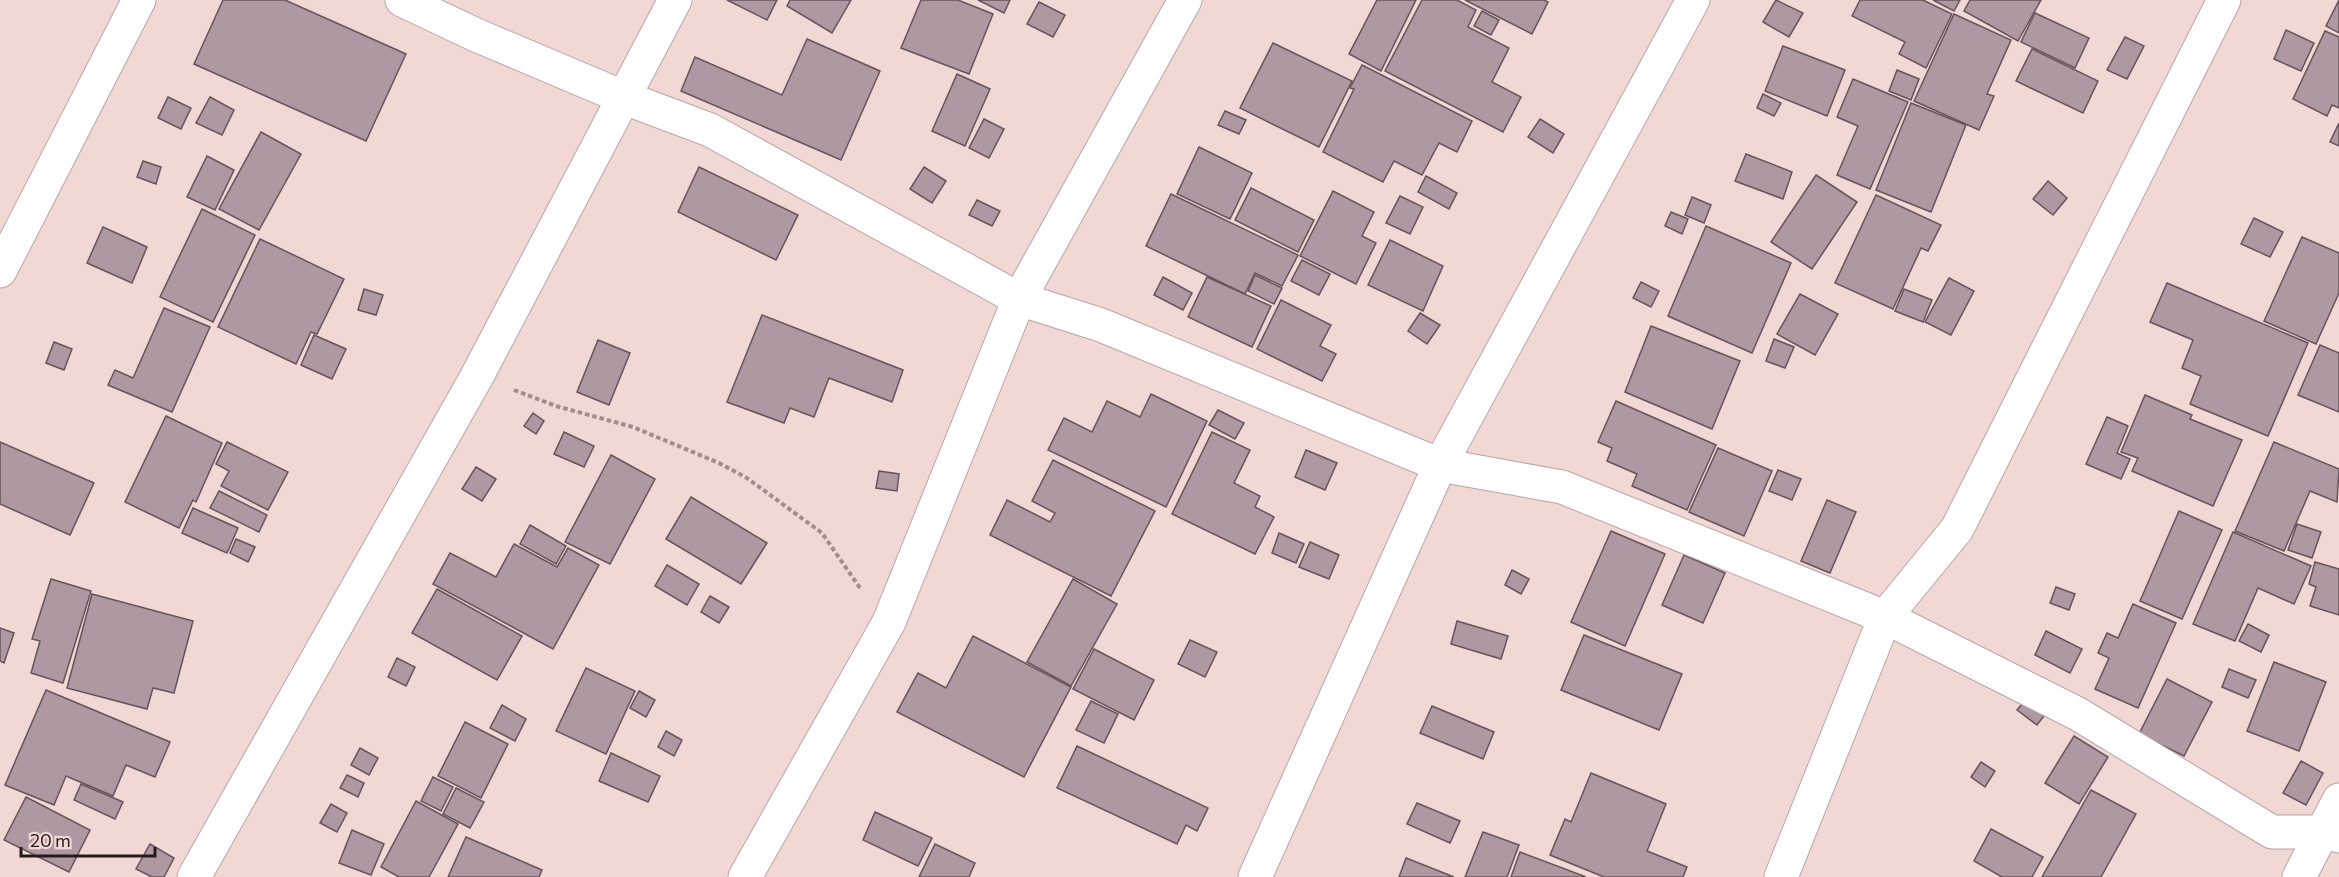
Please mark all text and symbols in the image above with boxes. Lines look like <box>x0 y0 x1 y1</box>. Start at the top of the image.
scale bar <box>21 820 154 858</box>
text: 20 m <box>30 829 71 851</box>

